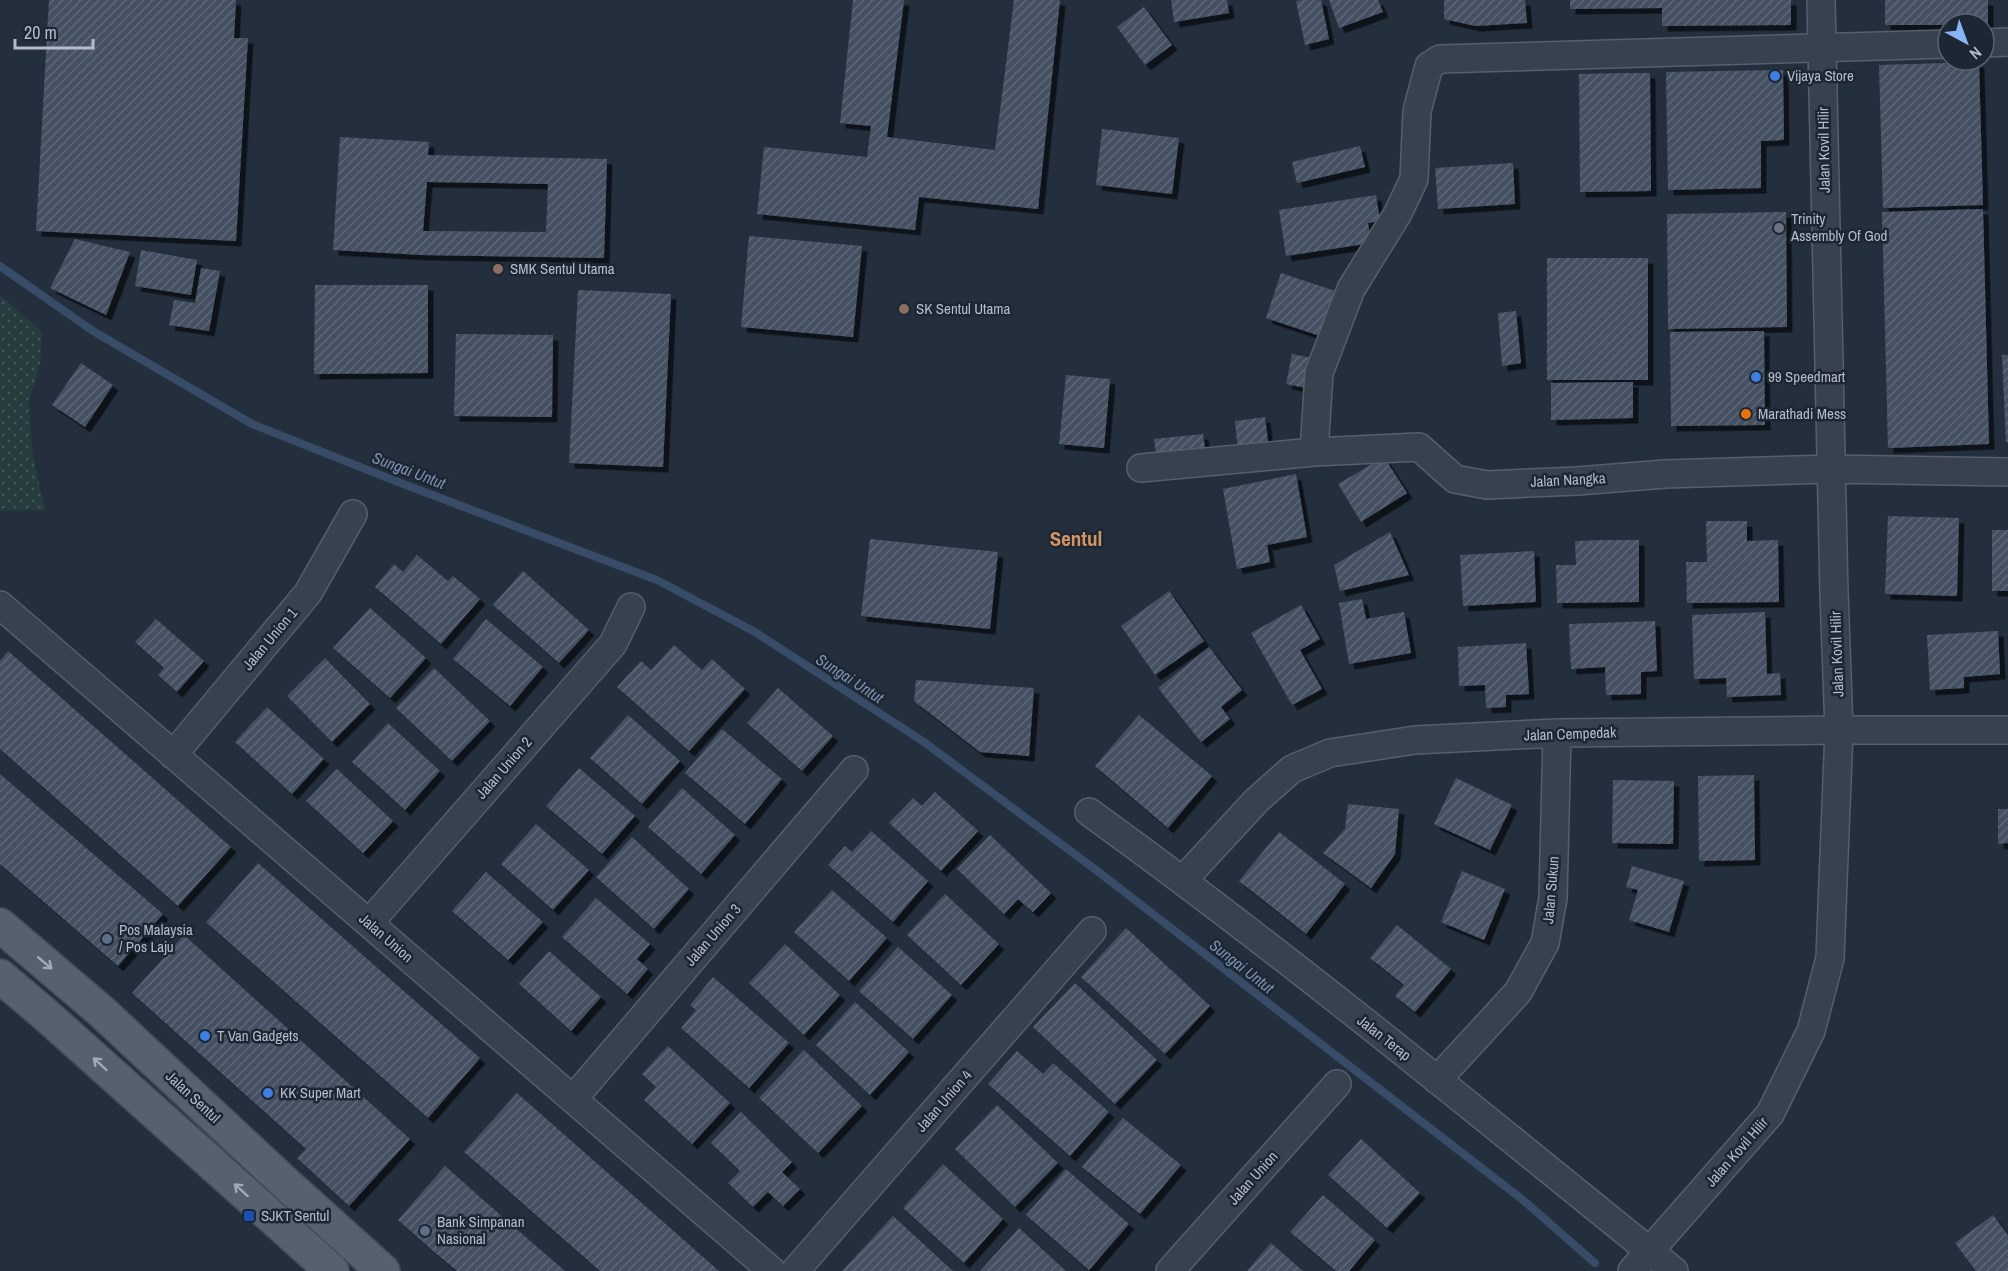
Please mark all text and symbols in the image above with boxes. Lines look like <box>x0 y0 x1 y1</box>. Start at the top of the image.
scale bar <box>15 12 93 50</box>
north arrow <box>1936 12 1996 72</box>
text: 20 m <box>24 20 57 45</box>
text: N <box>1965 42 1987 65</box>
place label: Vijaya Store <box>1787 65 1854 86</box>
marker: Vijaya Store <box>1768 69 1782 83</box>
street label: Jalan Kovil Hilir <box>1812 107 1835 193</box>
place label: Trinity Assembly Of God <box>1790 208 1887 246</box>
marker: Trinity Assembly Of God <box>1772 221 1786 235</box>
place label: SMK Sentul Utama <box>510 258 615 279</box>
marker: SMK Sentul Utama <box>491 262 505 276</box>
place label: SK Sentul Utama <box>916 298 1011 319</box>
marker: SK Sentul Utama <box>897 302 911 316</box>
place label: 99 Speedmart <box>1768 366 1846 387</box>
marker: 99 Speedmart <box>1749 370 1763 384</box>
place label: Marathadi Mess <box>1758 403 1846 424</box>
marker: Marathadi Mess <box>1739 407 1753 421</box>
water label: Sungai Untut <box>369 446 449 494</box>
street label: Jalan Nangka <box>1530 467 1606 492</box>
district label: Sentul <box>1050 524 1102 553</box>
street label: Jalan Union 1 <box>237 603 302 675</box>
street label: Jalan Kovil Hilir <box>1825 611 1848 697</box>
water label: Sungai Untut <box>812 648 888 708</box>
street label: Jalan Cempedak <box>1523 721 1617 746</box>
street label: Jalan Union 2 <box>471 732 537 803</box>
street label: Jalan Sukun <box>1537 855 1564 925</box>
street label: Jalan Union 3 <box>680 899 746 970</box>
street label: Jalan Union <box>355 908 418 967</box>
place label: Pos Malaysia / Pos Laju <box>119 919 193 957</box>
marker: Pos Malaysia / Pos Laju <box>100 932 114 946</box>
water label: Sungai Untut <box>1205 934 1279 998</box>
one-way arrow <box>36 955 52 969</box>
street label: Jalan Terap <box>1353 1010 1416 1065</box>
place label: T Van Gadgets <box>217 1025 299 1046</box>
marker: T Van Gadgets <box>198 1029 212 1043</box>
one-way arrow <box>93 1057 108 1071</box>
street label: Jalan Union 4 <box>911 1065 977 1136</box>
street label: Jalan Sentul <box>161 1066 225 1127</box>
place label: KK Super Mart <box>280 1082 361 1103</box>
marker: KK Super Mart <box>261 1086 275 1100</box>
street label: Jalan Kovil Hilir <box>1700 1112 1773 1191</box>
street label: Jalan Union <box>1223 1146 1282 1209</box>
one-way arrow <box>234 1183 249 1197</box>
place label: SJKT Sentul <box>261 1205 329 1226</box>
marker: SJKT Sentul <box>242 1209 256 1223</box>
place label: Bank Simpanan Nasional <box>437 1211 525 1249</box>
marker: Bank Simpanan Nasional <box>418 1224 432 1238</box>

